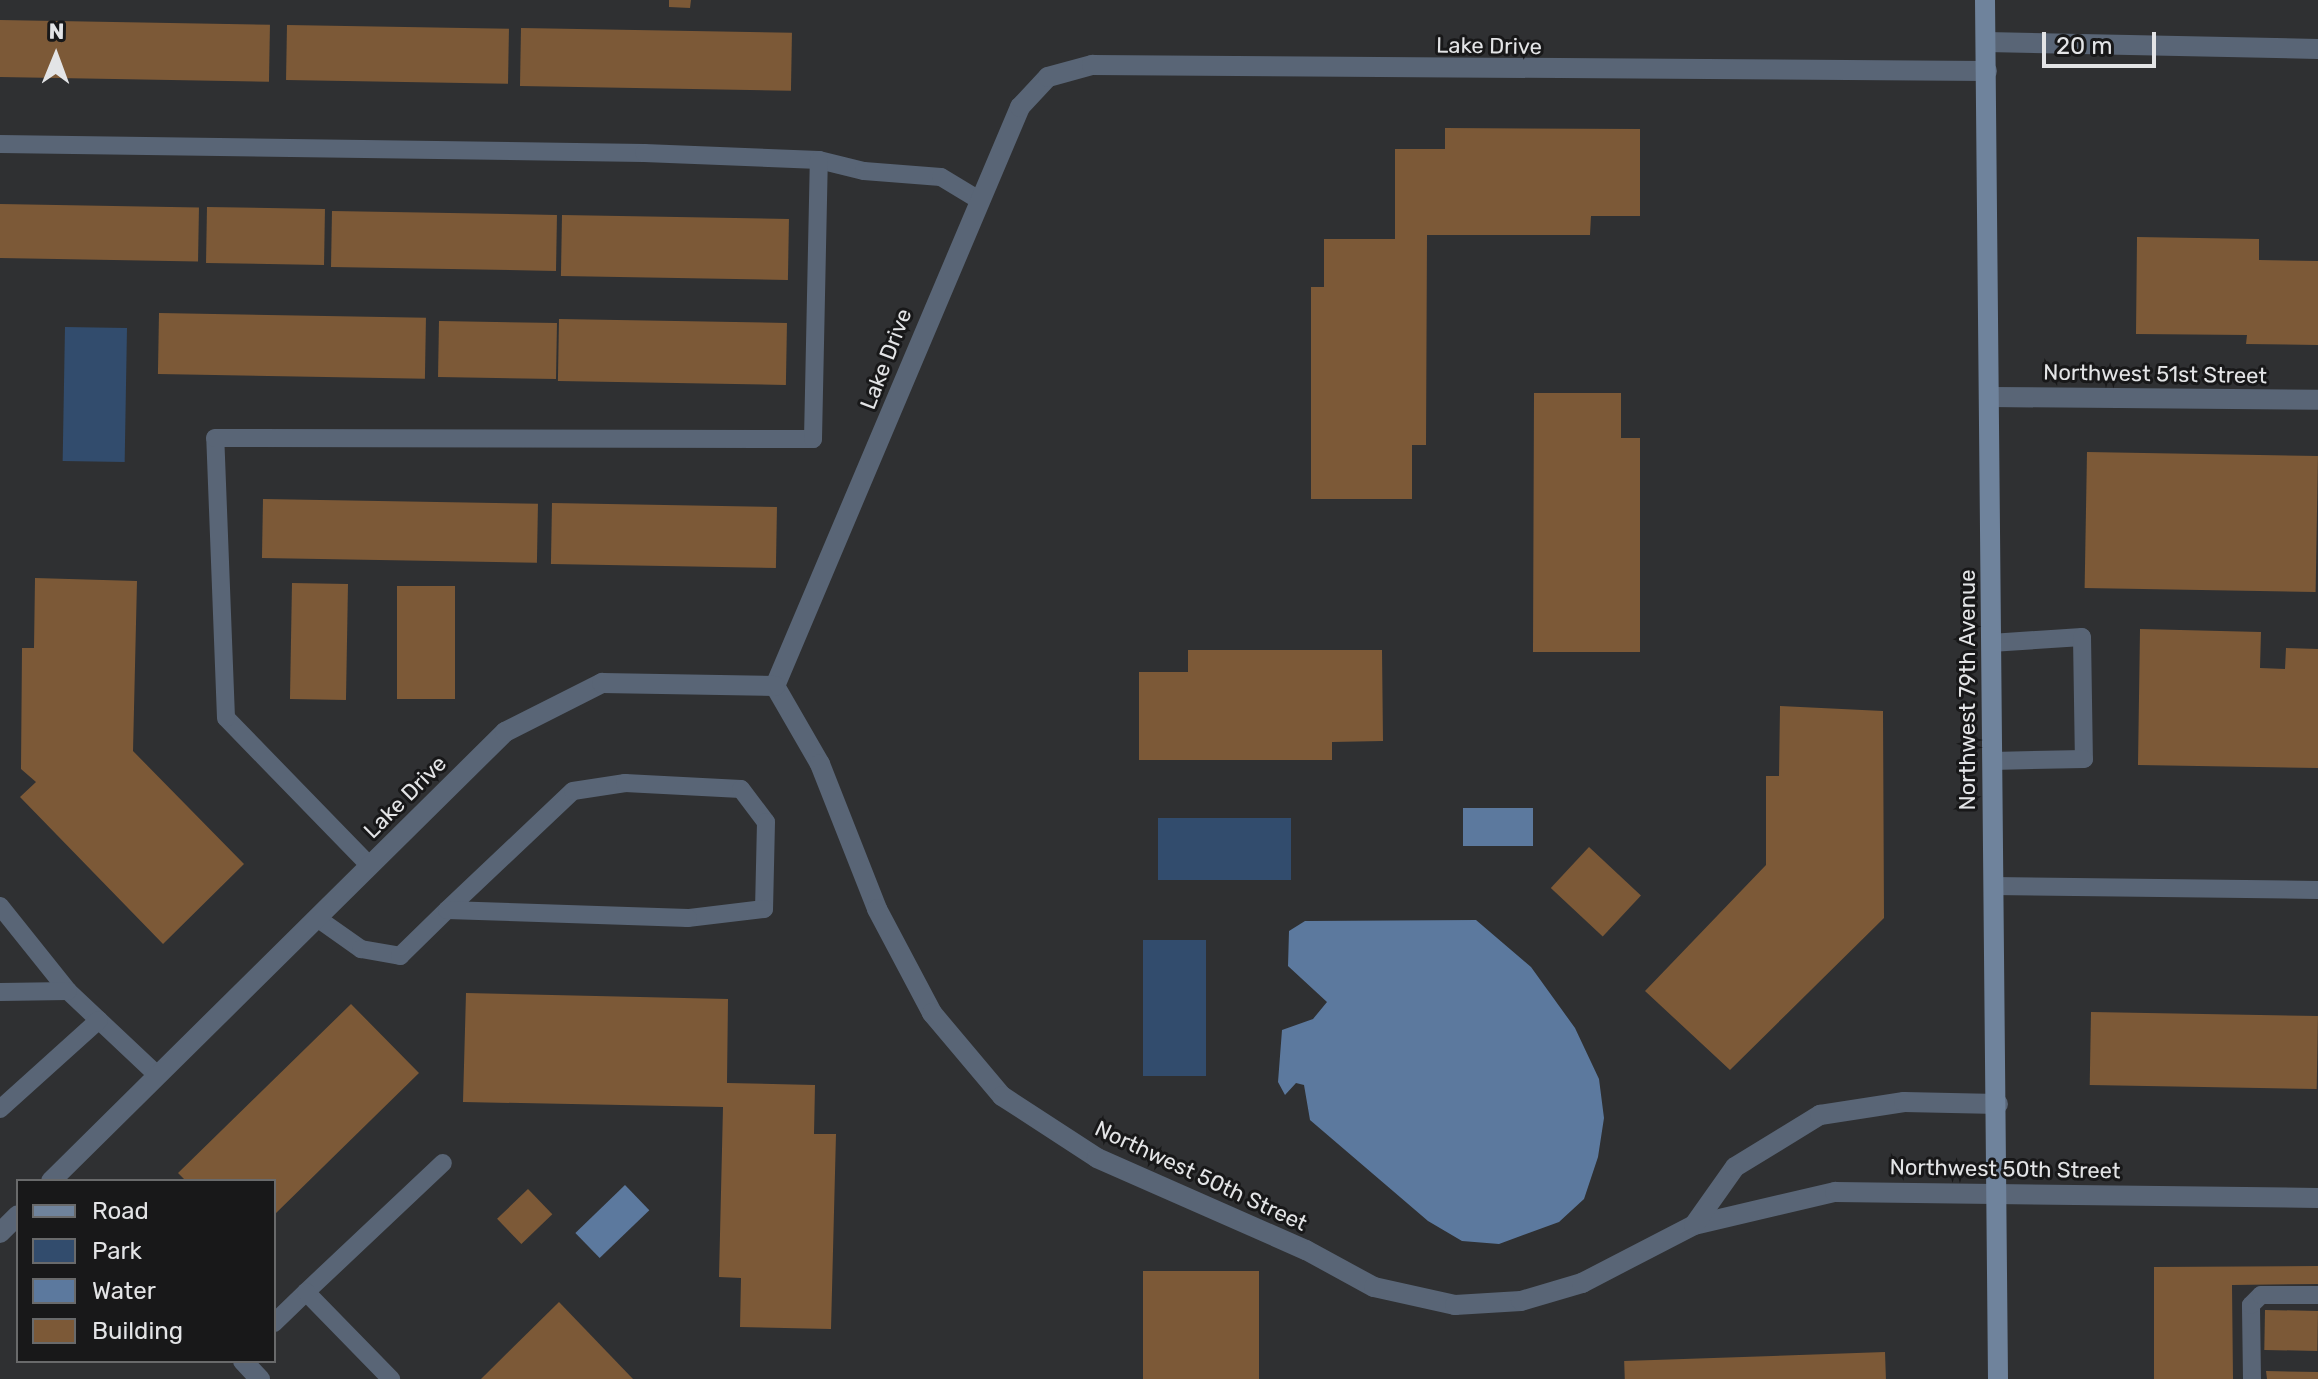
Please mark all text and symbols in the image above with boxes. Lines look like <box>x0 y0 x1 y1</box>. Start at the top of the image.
north arrow <box>16 16 96 96</box>
scale bar <box>2046 16 2160 66</box>
text: N <box>48 18 65 45</box>
street label: Lake Drive <box>1436 32 1542 60</box>
text: 20 m <box>2056 32 2113 60</box>
street label: Lake Drive <box>855 305 917 413</box>
street label: Northwest 51st Street <box>2043 359 2267 389</box>
street label: Northwest 79th Avenue <box>1955 569 1981 811</box>
street label: Lake Drive <box>358 750 452 844</box>
street label: Northwest 50th Street <box>1091 1115 1311 1237</box>
street label: Northwest 50th Street <box>1889 1154 2121 1184</box>
legend <box>16 1179 276 1363</box>
text: Road <box>92 1197 149 1225</box>
text: Park <box>92 1237 142 1265</box>
text: Water <box>92 1277 156 1305</box>
text: Building <box>92 1317 183 1345</box>

